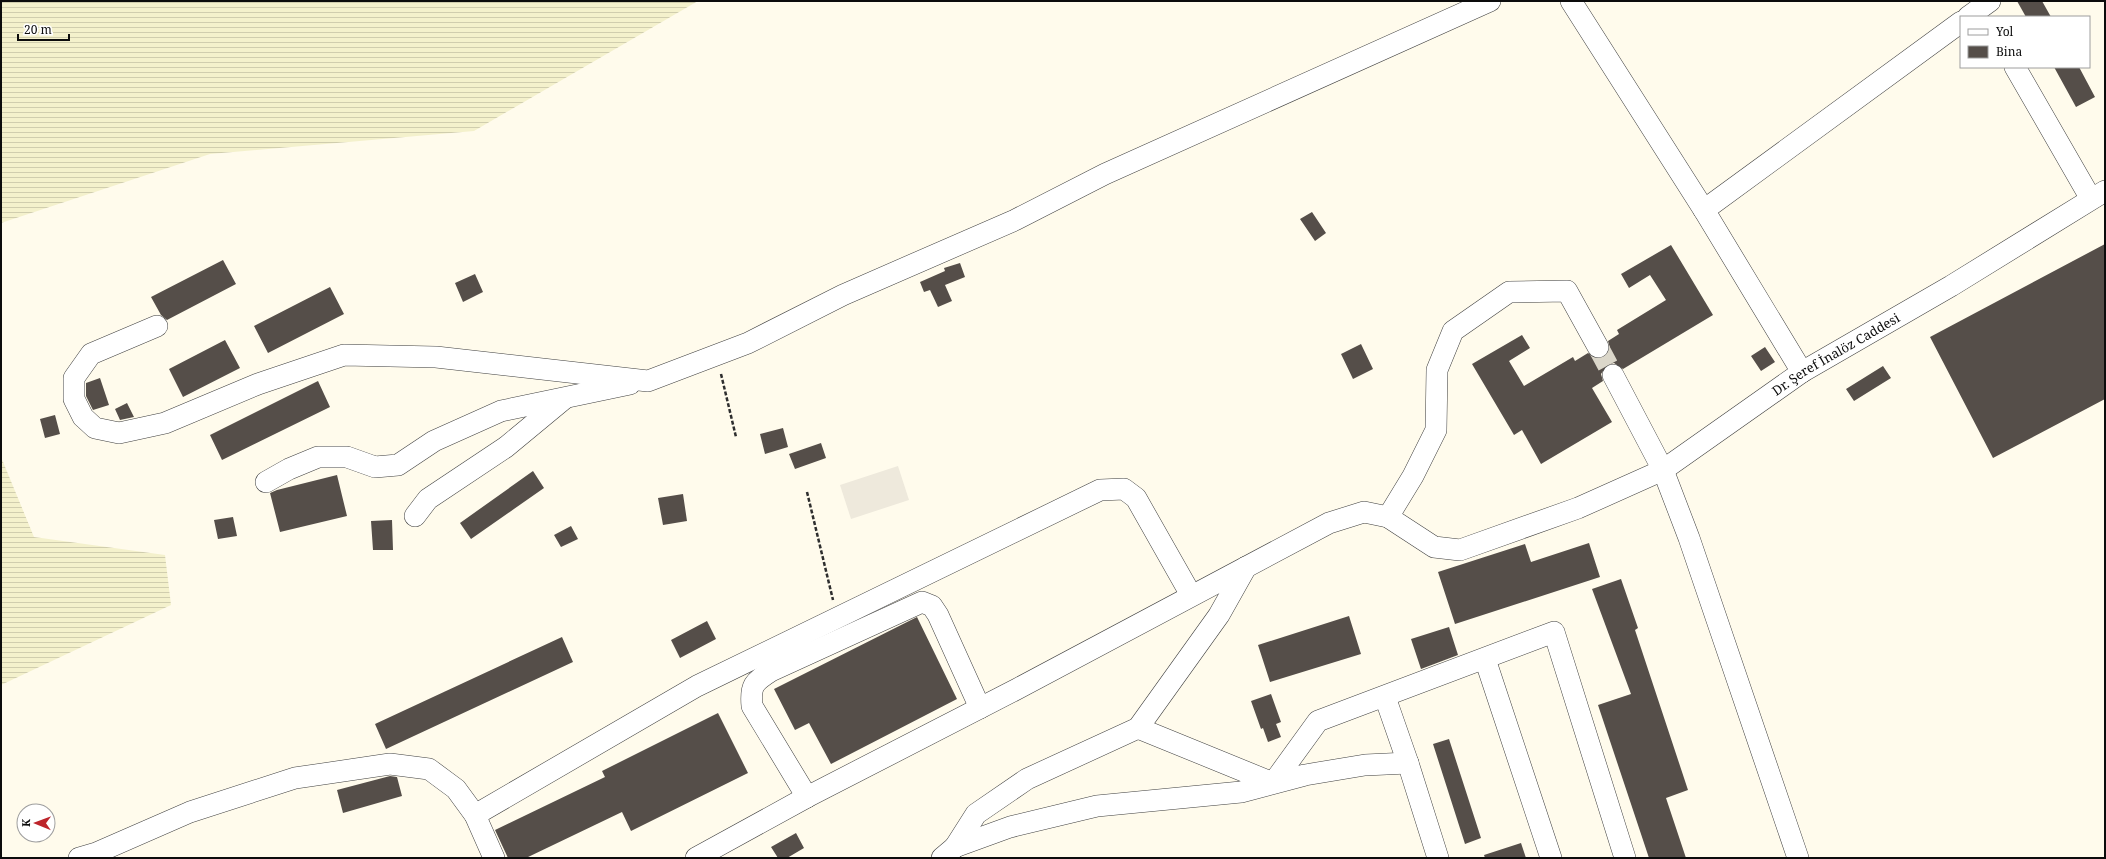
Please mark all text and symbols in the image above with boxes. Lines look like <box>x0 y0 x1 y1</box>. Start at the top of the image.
scale bar <box>18 16 69 42</box>
legend <box>1960 16 2090 68</box>
text: 20 m <box>24 21 52 38</box>
text: Yol <box>1995 23 2014 40</box>
text: Bina <box>1996 43 2022 60</box>
street label: Dr. Şeref İnalöz Caddesi <box>1768 309 1903 400</box>
north arrow <box>16 803 56 843</box>
text: K <box>18 818 33 827</box>

